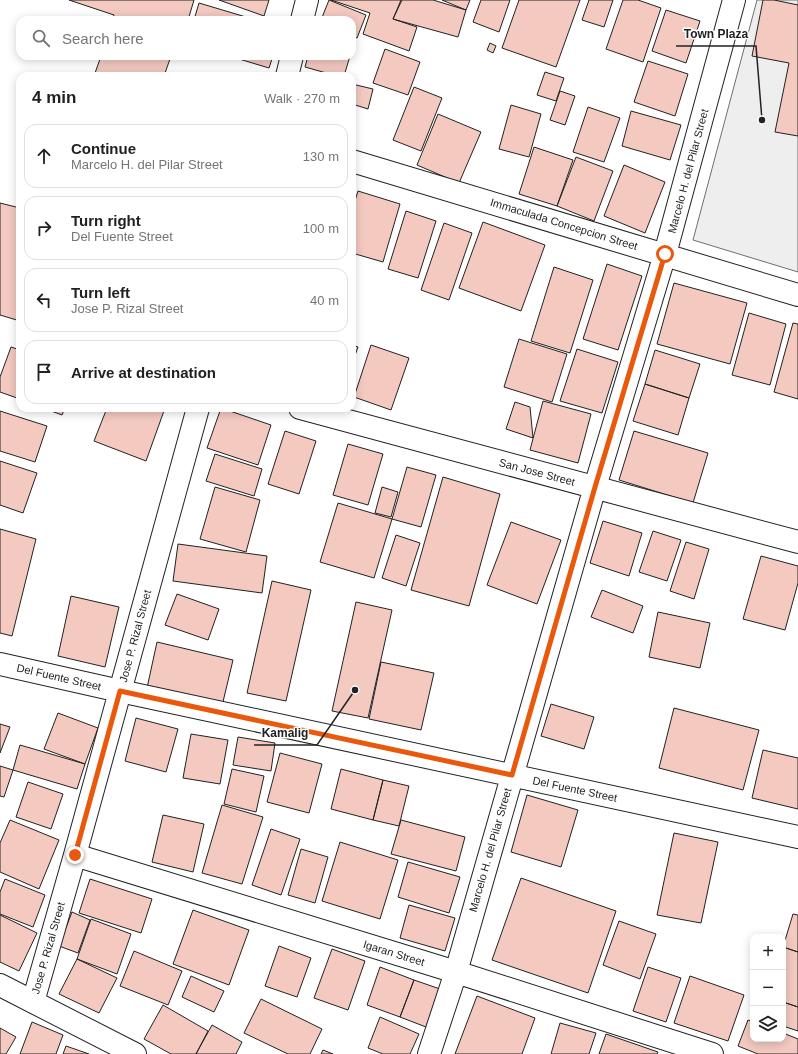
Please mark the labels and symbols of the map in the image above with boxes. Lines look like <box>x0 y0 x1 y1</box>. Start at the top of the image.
callout: Town Plaza <box>676 22 756 46</box>
text: Town Plaza <box>684 27 749 41</box>
street label: Marcelo H. del Pilar Street <box>666 107 710 235</box>
street label: Immaculada Concepcion Street <box>489 196 639 252</box>
route start <box>656 245 674 263</box>
street label: San Jose Street <box>498 456 576 488</box>
street label: Jose P. Rizal Street <box>117 588 153 684</box>
street label: Del Fuente Street <box>16 661 102 693</box>
callout: Kamalig <box>254 721 317 745</box>
text: Kamalig <box>262 726 308 740</box>
street label: Del Fuente Street <box>532 774 618 804</box>
street label: Marcelo H. del Pilar Street <box>467 787 513 913</box>
route end <box>66 846 84 864</box>
street label: Jose P. Rizal Street <box>29 901 67 995</box>
street label: Igaran Street <box>362 938 426 968</box>

